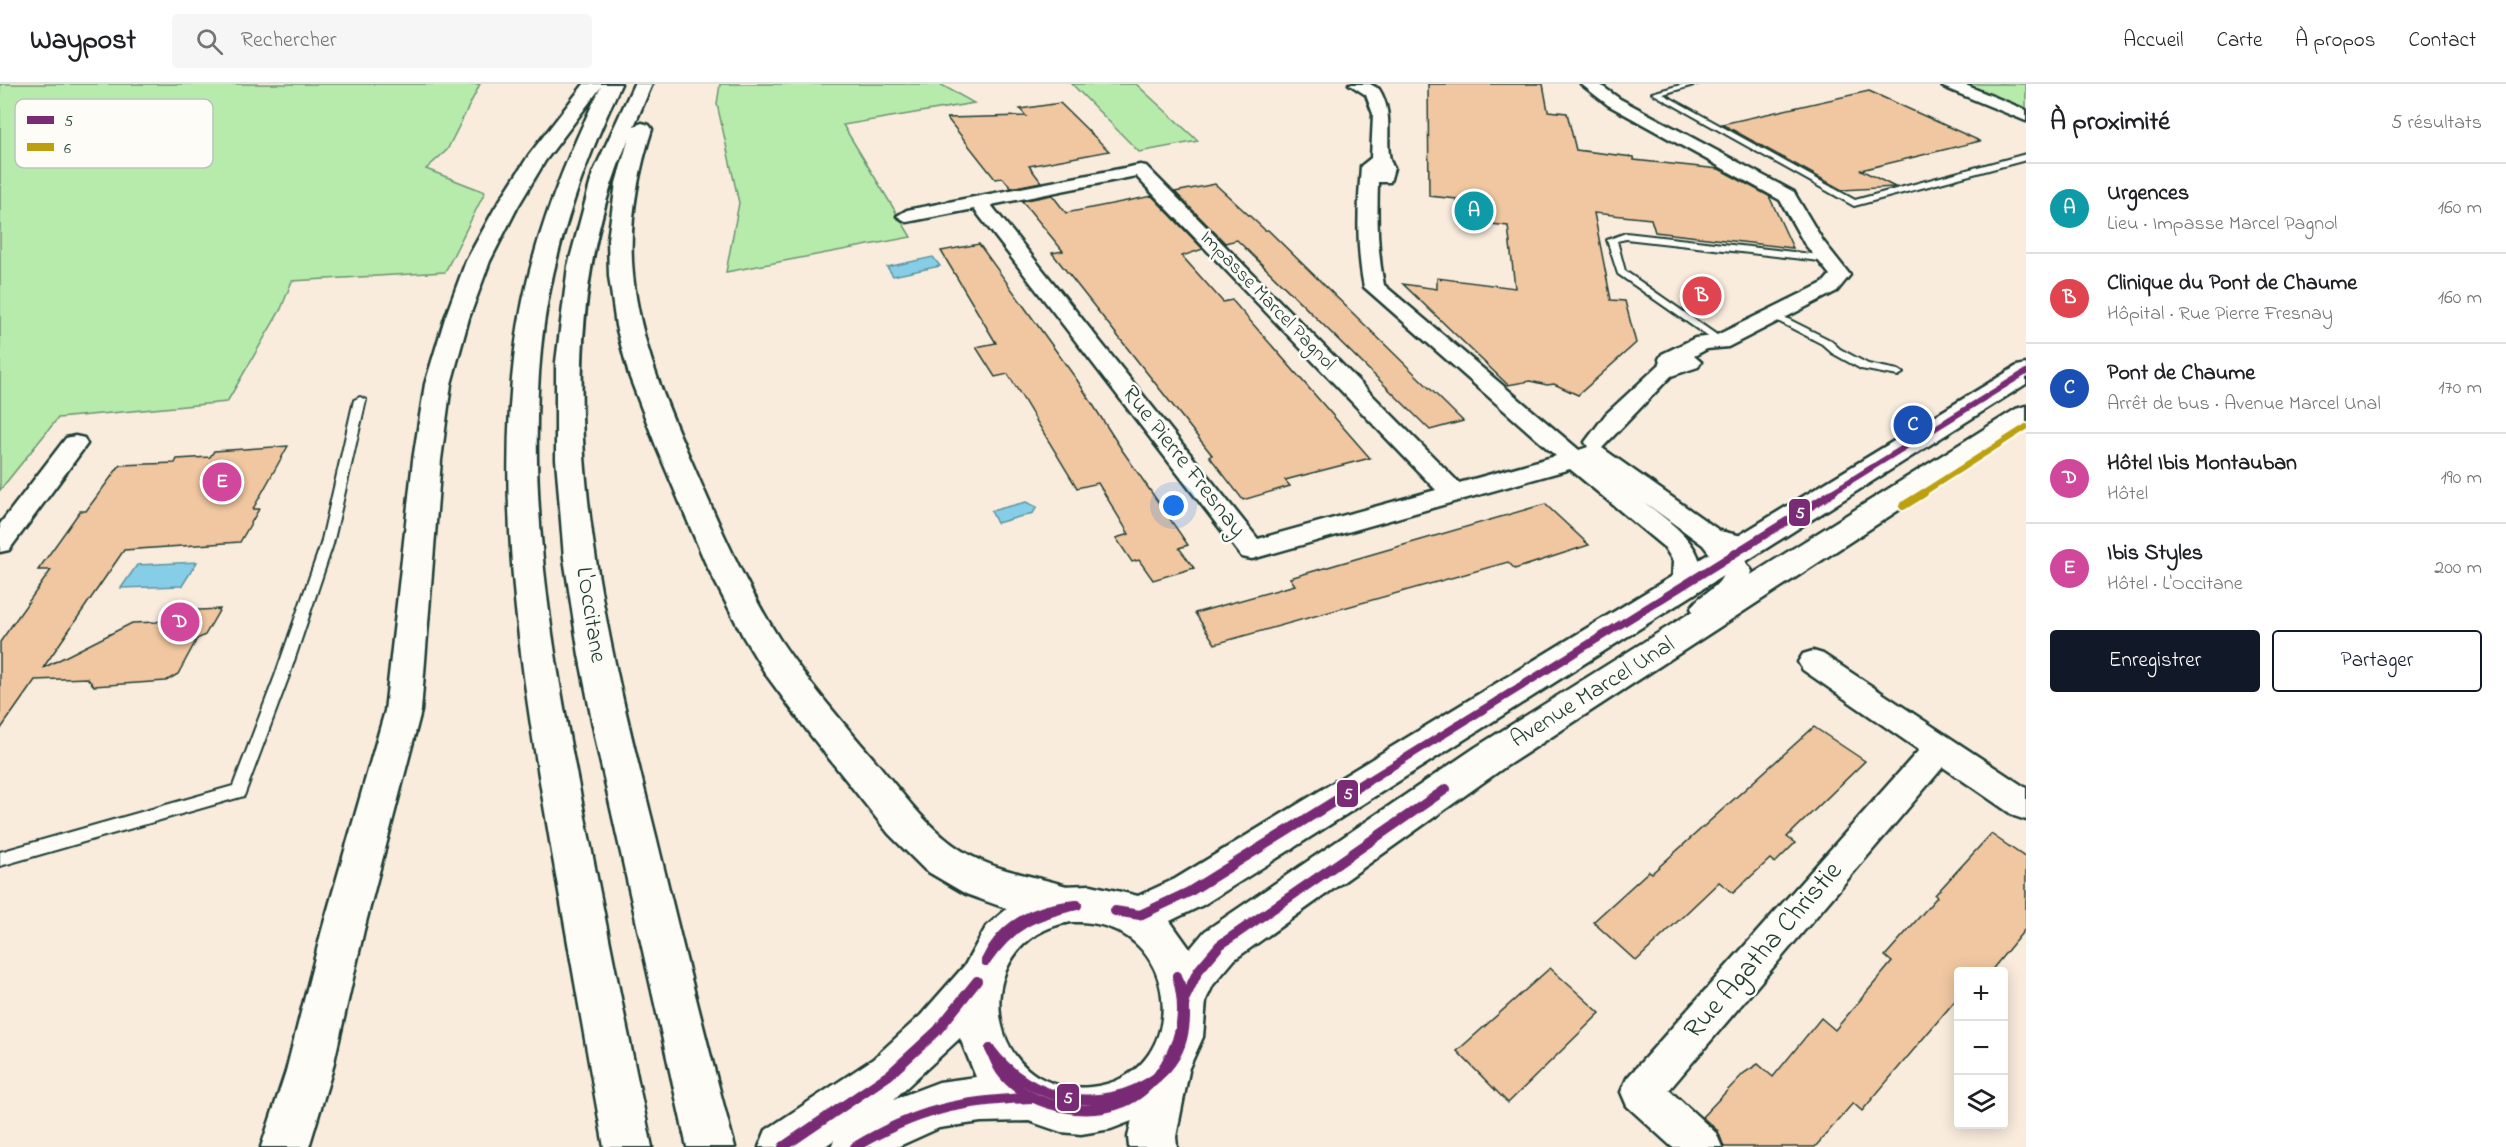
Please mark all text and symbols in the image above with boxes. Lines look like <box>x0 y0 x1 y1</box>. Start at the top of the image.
search box <box>172 14 592 68</box>
text: Waypost <box>30 21 136 62</box>
icon: search <box>193 25 226 58</box>
text: Rechercher <box>241 25 337 57</box>
text: Accueil <box>2123 26 2184 56</box>
text: Carte <box>2217 26 2262 56</box>
text: À propos <box>2295 26 2375 56</box>
text: Contact <box>2408 26 2476 56</box>
legend <box>15 99 213 168</box>
text: À proximité <box>2050 104 2170 142</box>
text: 5 résultats <box>2391 109 2482 138</box>
text: 5 <box>64 110 73 134</box>
text: 6 <box>64 137 71 161</box>
text: Urgences <box>2107 178 2189 210</box>
pin: A <box>1454 188 1494 234</box>
text: A <box>2063 194 2076 223</box>
text: 160 m <box>2438 194 2482 223</box>
text: Lieu · Impasse Marcel Pagnol <box>2107 210 2337 239</box>
street label: Impasse Marcel Pagnol <box>1192 224 1342 378</box>
text: Clinique du Pont de Chaume <box>2107 268 2357 300</box>
pin: B <box>1682 274 1722 318</box>
text: B <box>2063 284 2076 313</box>
text: 160 m <box>2438 284 2482 313</box>
text: Hôpital · Rue Pierre Fresnay <box>2107 300 2333 329</box>
text: Pont de Chaume <box>2107 358 2255 390</box>
text: C <box>2064 374 2075 403</box>
text: 170 m <box>2438 374 2482 403</box>
street label: Rue Pierre Fresnay <box>1111 378 1254 546</box>
text: Arrêt de bus · Avenue Marcel Unal <box>2107 390 2381 419</box>
pin: C <box>1894 402 1932 448</box>
text: Hôtel Ibis Montauban <box>2107 448 2297 480</box>
pin: E <box>202 460 242 504</box>
text: D <box>2062 464 2077 493</box>
text: 190 m <box>2440 464 2482 493</box>
text: Hôtel <box>2107 480 2148 509</box>
your location <box>1159 491 1188 520</box>
line badge: 5 <box>1788 498 1811 527</box>
text: 5 <box>1795 502 1805 526</box>
text: Ibis Styles <box>2107 538 2203 570</box>
text: E <box>2063 554 2076 583</box>
text: 200 m <box>2434 554 2482 583</box>
street label: L'Occitane <box>565 565 615 666</box>
text: Hôtel · L'Occitane <box>2107 570 2243 599</box>
pin: D <box>160 600 200 644</box>
street label: Avenue Marcel Unal <box>1504 628 1682 758</box>
button: Enregistrer <box>2050 630 2260 692</box>
button: Partager <box>2272 630 2482 692</box>
line badge: 5 <box>1336 779 1359 808</box>
text: 5 <box>1343 783 1353 807</box>
street label: Rue Agatha Christie <box>1675 853 1853 1049</box>
map controls <box>1954 967 2008 1129</box>
button: + <box>1954 967 2008 1021</box>
button: − <box>1954 1021 2008 1075</box>
button: layers <box>1954 1075 2008 1129</box>
line badge: 5 <box>1056 1083 1080 1112</box>
text: 5 <box>1063 1087 1073 1111</box>

